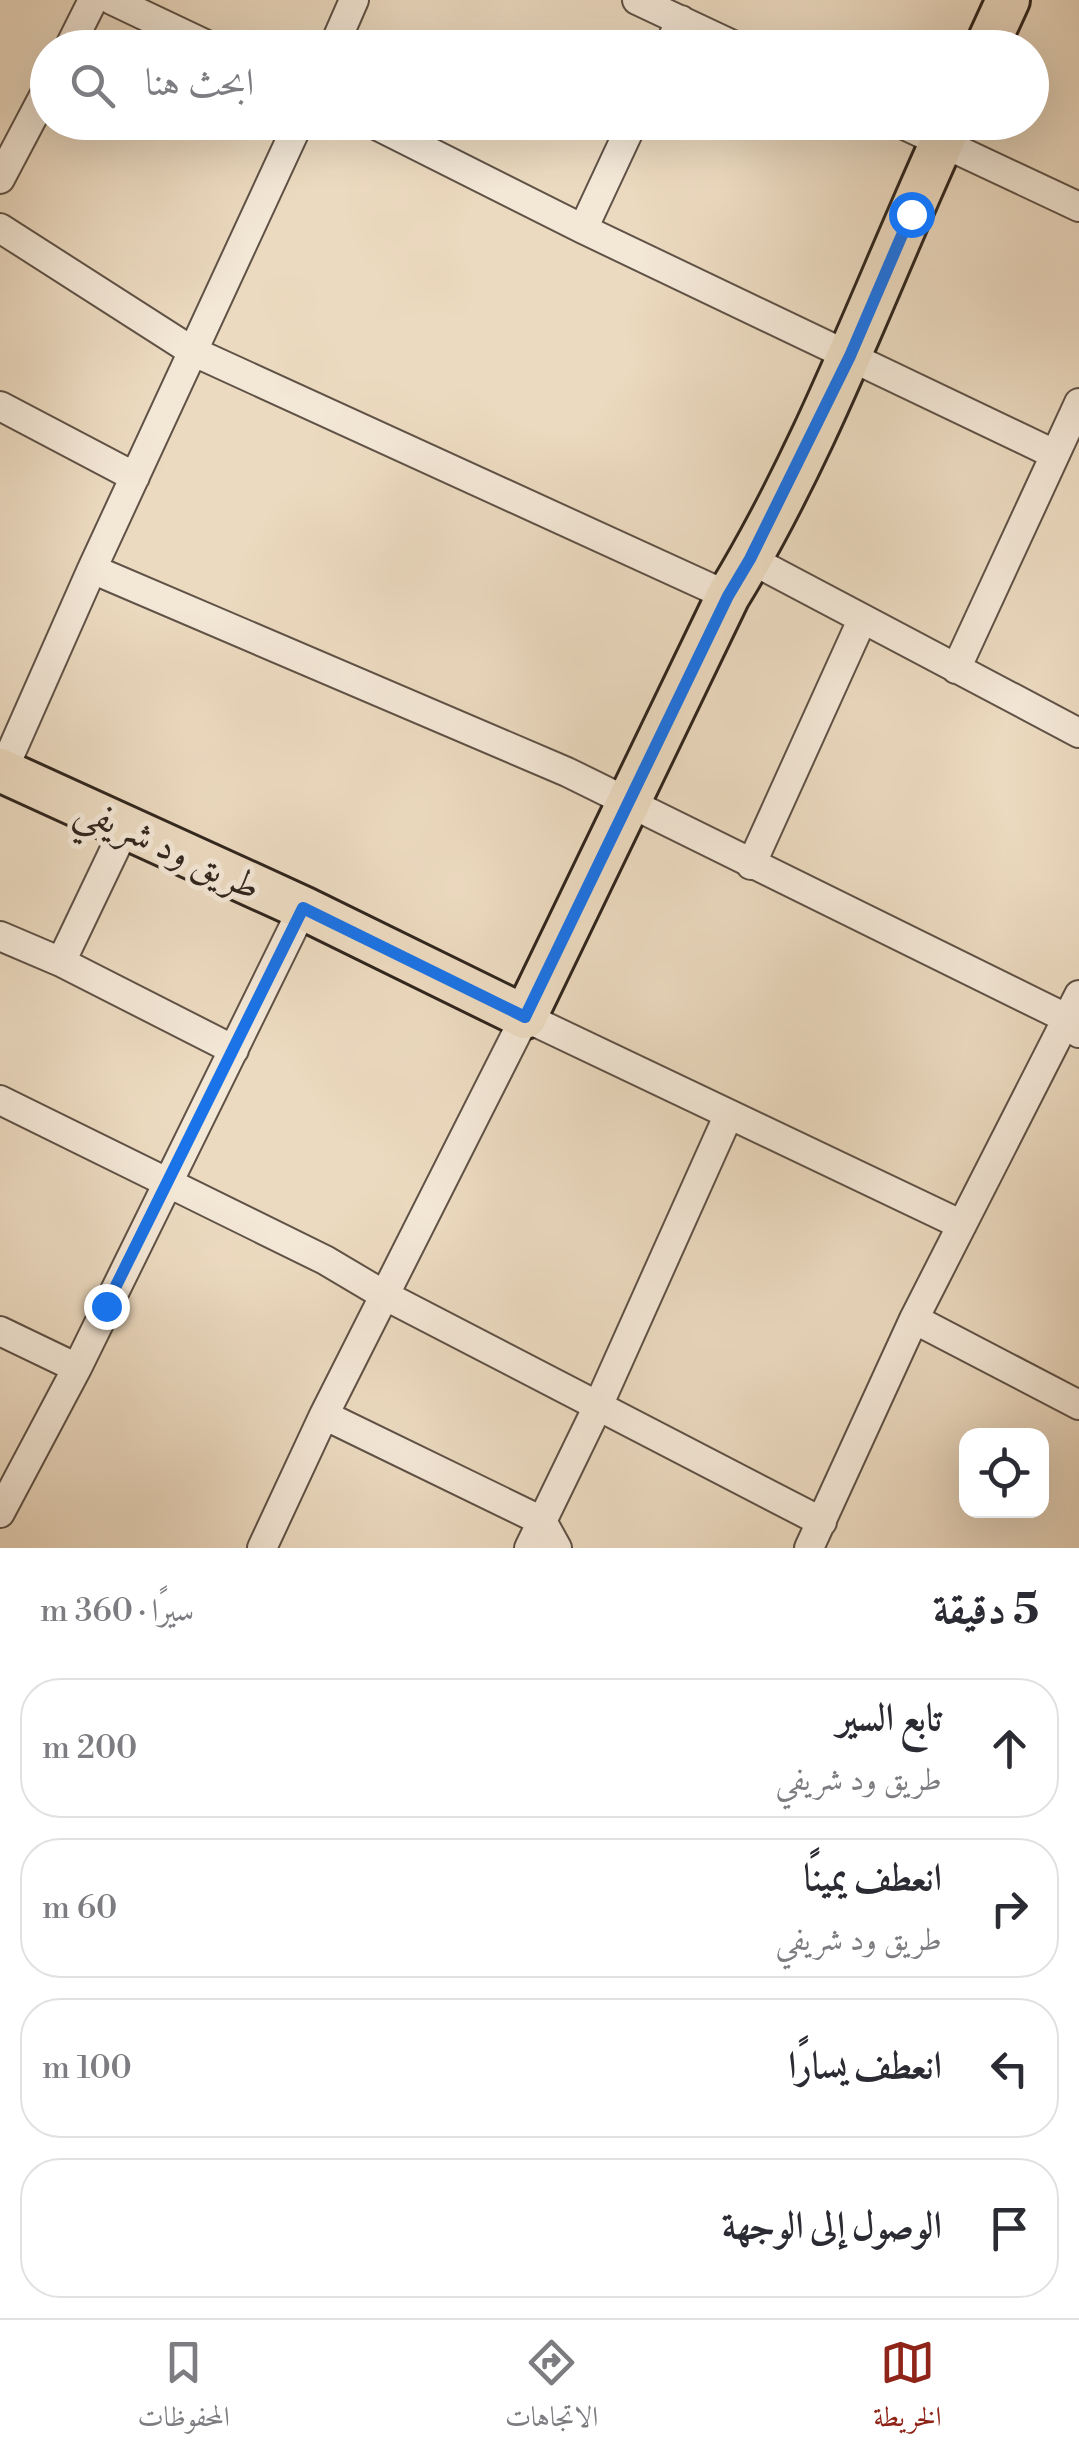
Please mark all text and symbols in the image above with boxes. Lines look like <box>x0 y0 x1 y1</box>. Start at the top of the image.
search box <box>30 30 1049 140</box>
icon: search <box>65 58 120 113</box>
text: ابحث هنا <box>145 60 254 107</box>
route start <box>889 192 935 238</box>
street label: طريق ود شريفي <box>63 785 268 923</box>
route end <box>84 1284 130 1330</box>
map controls <box>959 1428 1049 1518</box>
button: locate <box>959 1428 1049 1518</box>
text: 5 دقيقة <box>933 1584 1039 1637</box>
text: سيرًا · 360 m <box>40 1591 194 1631</box>
text: تابع السير <box>837 1695 942 1742</box>
icon: ahead <box>982 1721 1037 1776</box>
text: 200 m <box>42 1728 137 1768</box>
text: طريق ود شريفي <box>776 1760 942 1800</box>
text: انعطف يمينًا <box>804 1855 942 1902</box>
icon: right <box>982 1881 1037 1936</box>
text: 60 m <box>42 1888 117 1928</box>
text: طريق ود شريفي <box>776 1920 942 1960</box>
icon: left <box>982 2041 1037 2096</box>
text: انعطف يسارًا <box>788 2043 942 2090</box>
text: 100 m <box>42 2048 132 2088</box>
icon: arrive <box>982 2201 1037 2256</box>
text: الوصول إلى الوجهة <box>722 2203 942 2250</box>
tab: المحفوظات <box>138 2335 230 2444</box>
tab: الاتجاهات <box>505 2335 598 2444</box>
tab: الخريطة <box>873 2335 941 2444</box>

